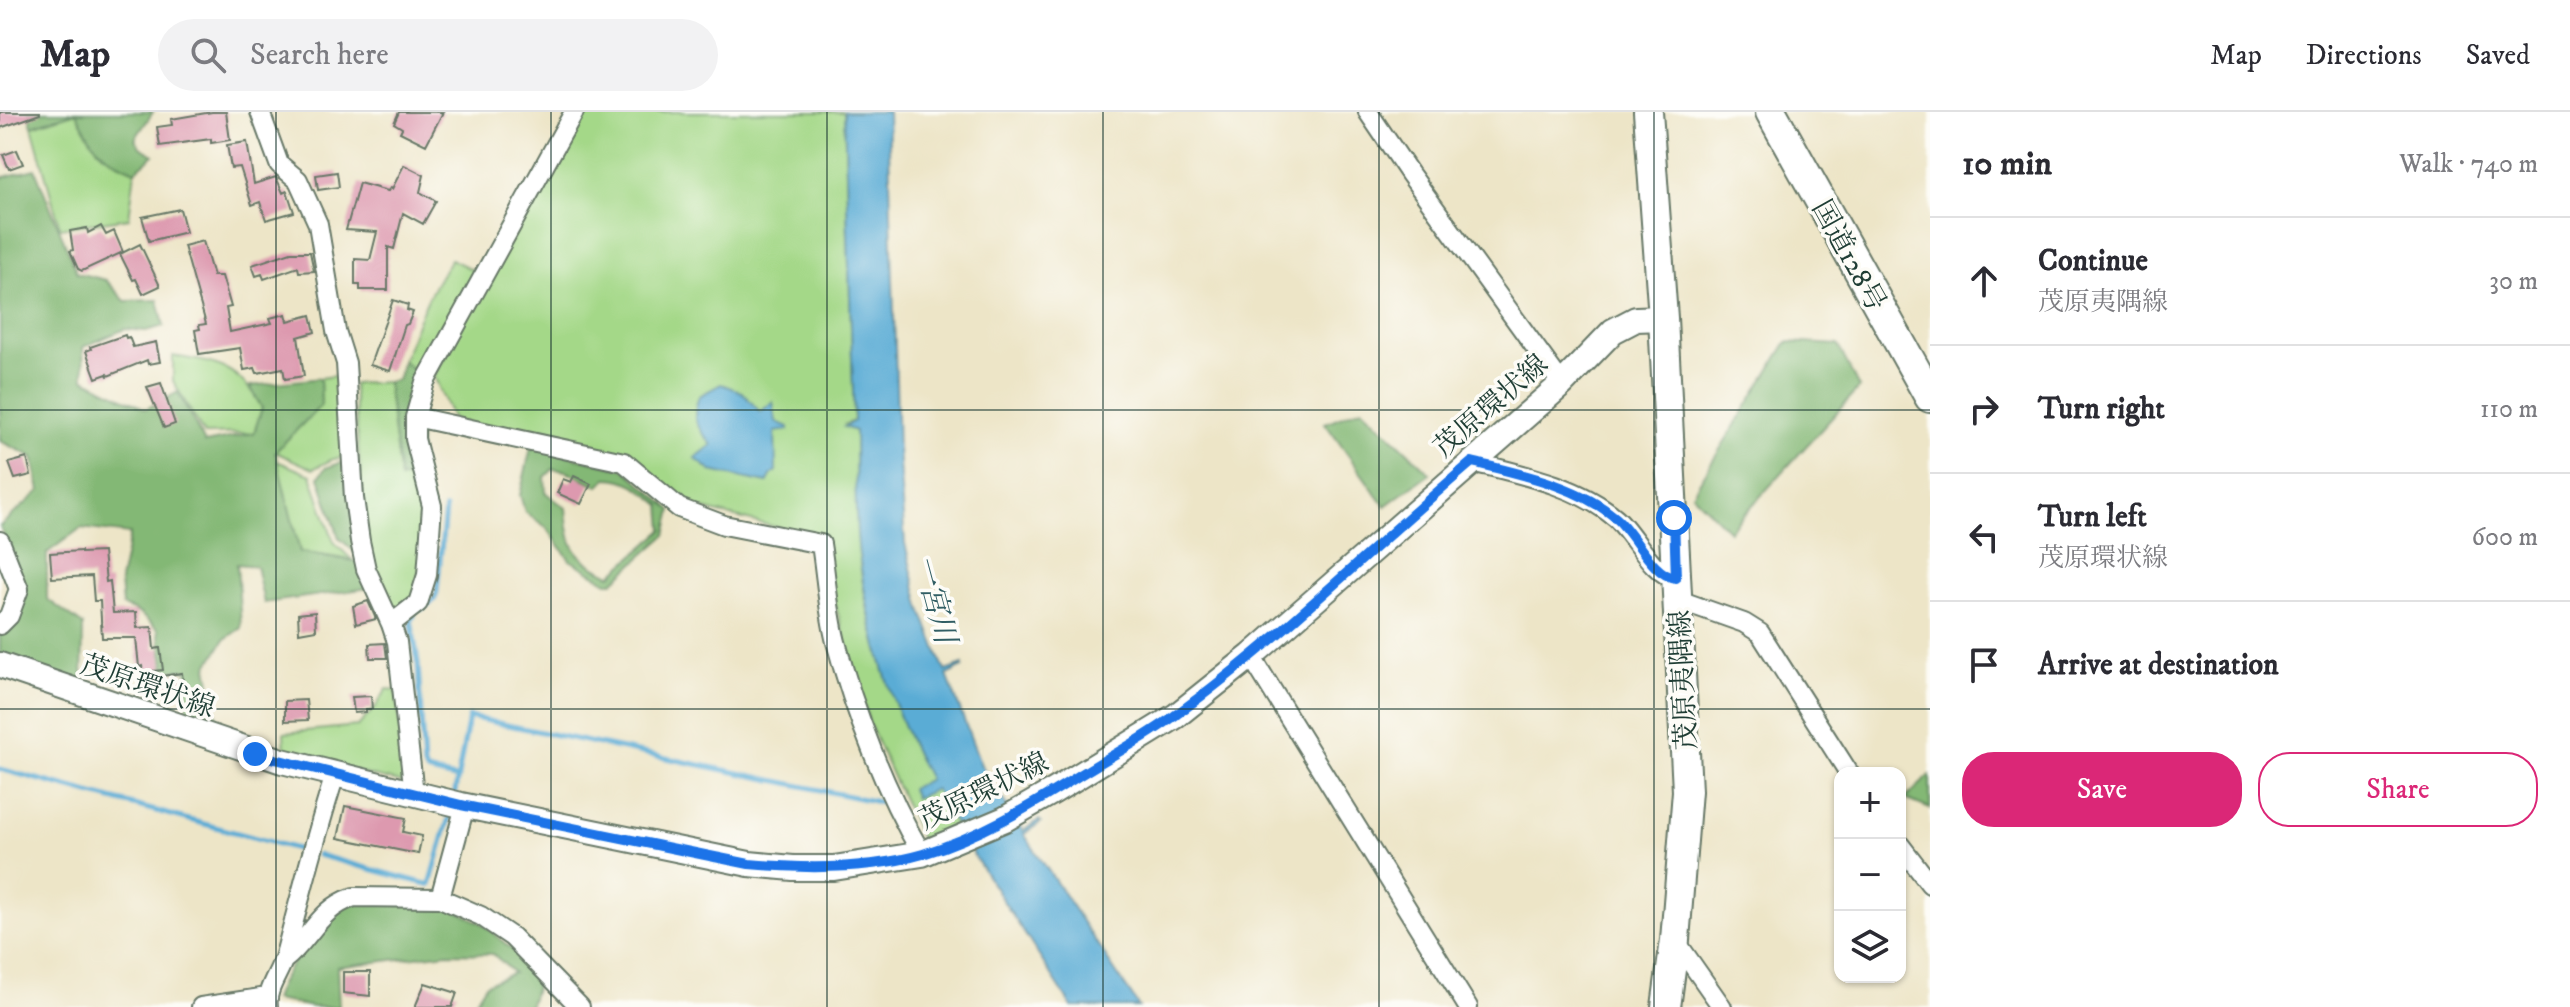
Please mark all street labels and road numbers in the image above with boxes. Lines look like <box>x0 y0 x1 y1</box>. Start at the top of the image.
street label: 国道128号 <box>1804 194 1894 318</box>
street label: 茂原環状線 <box>1427 347 1555 465</box>
street label: 茂原夷隅線 <box>1662 609 1705 751</box>
street label: 茂原環状線 <box>76 647 219 726</box>
street label: 茂原環状線 <box>913 745 1054 838</box>

